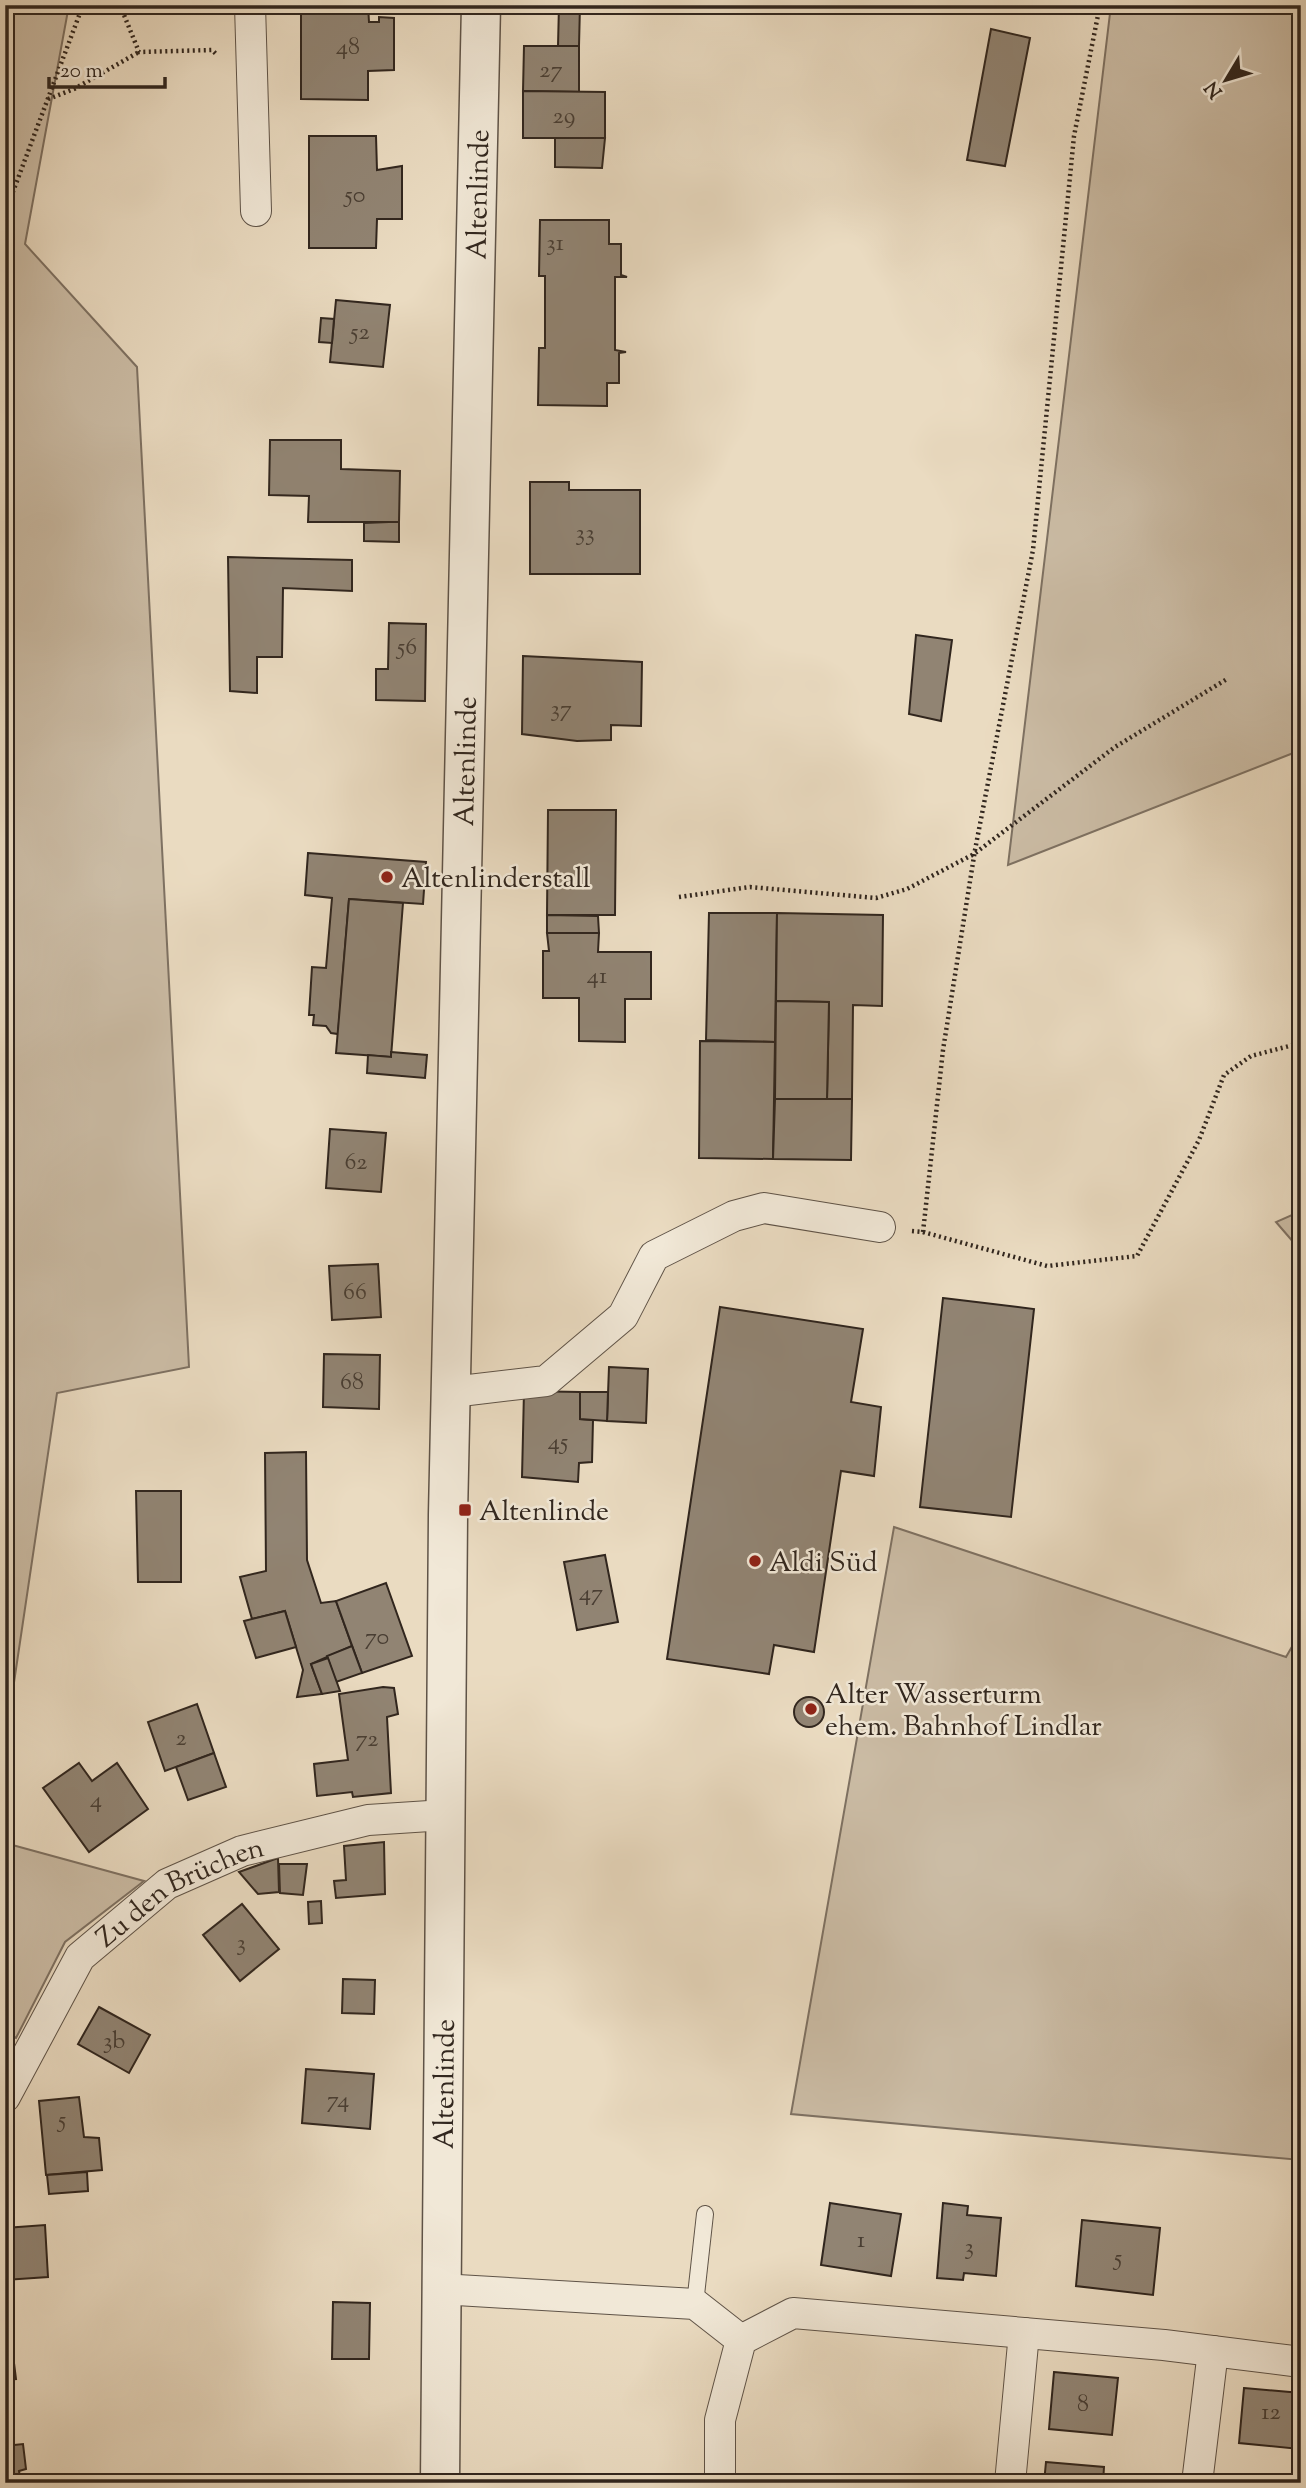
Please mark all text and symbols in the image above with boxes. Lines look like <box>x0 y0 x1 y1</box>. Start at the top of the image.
house number: 48 <box>336 31 360 65</box>
scale bar <box>49 46 164 90</box>
north arrow <box>1190 46 1260 116</box>
house number: 27 <box>539 54 563 88</box>
text: 20 m <box>60 57 103 87</box>
text: N <box>1199 75 1230 103</box>
house number: 29 <box>553 100 575 134</box>
street label: Altenlinde <box>458 129 501 260</box>
house number: 50 <box>343 179 365 213</box>
house number: 31 <box>546 227 564 261</box>
house number: 52 <box>348 316 370 350</box>
house number: 33 <box>575 517 595 551</box>
house number: 56 <box>395 631 417 665</box>
house number: 37 <box>550 693 572 727</box>
street label: Altenlinde <box>446 696 489 827</box>
place label: Altenlinderstall <box>401 860 591 900</box>
marker: Altenlinderstall <box>379 869 395 885</box>
house number: 41 <box>587 960 607 994</box>
house number: 62 <box>345 1146 367 1180</box>
house number: 66 <box>343 1276 367 1310</box>
house number: 68 <box>340 1366 364 1400</box>
house number: 45 <box>548 1426 568 1460</box>
place label: Altenlinde <box>479 1493 609 1533</box>
marker: Altenlinde <box>457 1502 473 1518</box>
place label: Aldi Süd <box>769 1544 878 1584</box>
marker: Aldi Süd <box>747 1553 763 1569</box>
house number: 47 <box>579 1577 603 1611</box>
house number: 70 <box>365 1621 389 1655</box>
place label: Alter Wasserturm ehem. Bahnhof Lindlar <box>825 1676 1102 1748</box>
marker: Alter Wasserturm ehem. Bahnhof Lindlar <box>803 1701 819 1717</box>
house number: 2 <box>175 1722 187 1756</box>
house number: 72 <box>355 1723 379 1757</box>
house number: 4 <box>90 1784 102 1818</box>
street label: Zu den Brüchen <box>89 1829 268 1958</box>
house number: 3 <box>236 1927 246 1961</box>
street label: Altenlinde <box>426 2019 467 2149</box>
house number: 3b <box>103 2025 125 2059</box>
house number: 74 <box>327 2084 349 2118</box>
house number: 5 <box>56 2104 66 2138</box>
house number: 1 <box>857 2224 865 2258</box>
house number: 3 <box>964 2231 974 2265</box>
house number: 5 <box>1112 2242 1122 2276</box>
house number: 8 <box>1077 2388 1089 2422</box>
house number: 12 <box>1261 2396 1281 2430</box>

